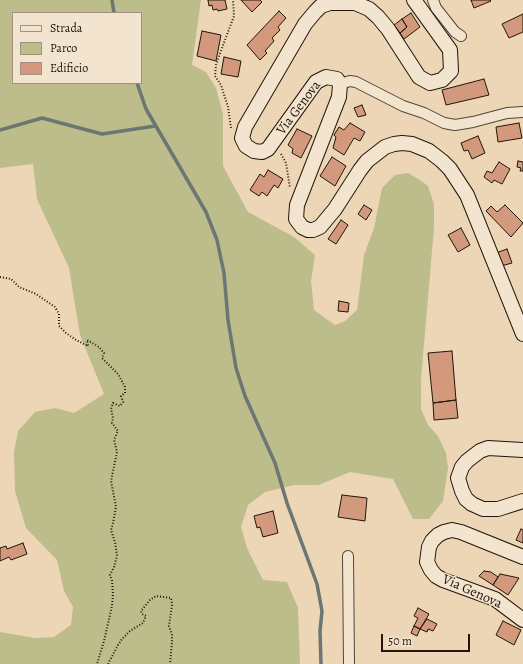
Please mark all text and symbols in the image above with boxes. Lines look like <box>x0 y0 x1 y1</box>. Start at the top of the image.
legend <box>12 12 142 84</box>
text: Strada <box>50 20 82 36</box>
text: Parco <box>50 40 77 56</box>
text: Edificio <box>50 60 88 76</box>
street label: Via Genova <box>273 78 325 138</box>
street label: Via Genova <box>440 571 504 613</box>
scale bar <box>383 626 472 652</box>
text: 50 m <box>388 633 412 649</box>

